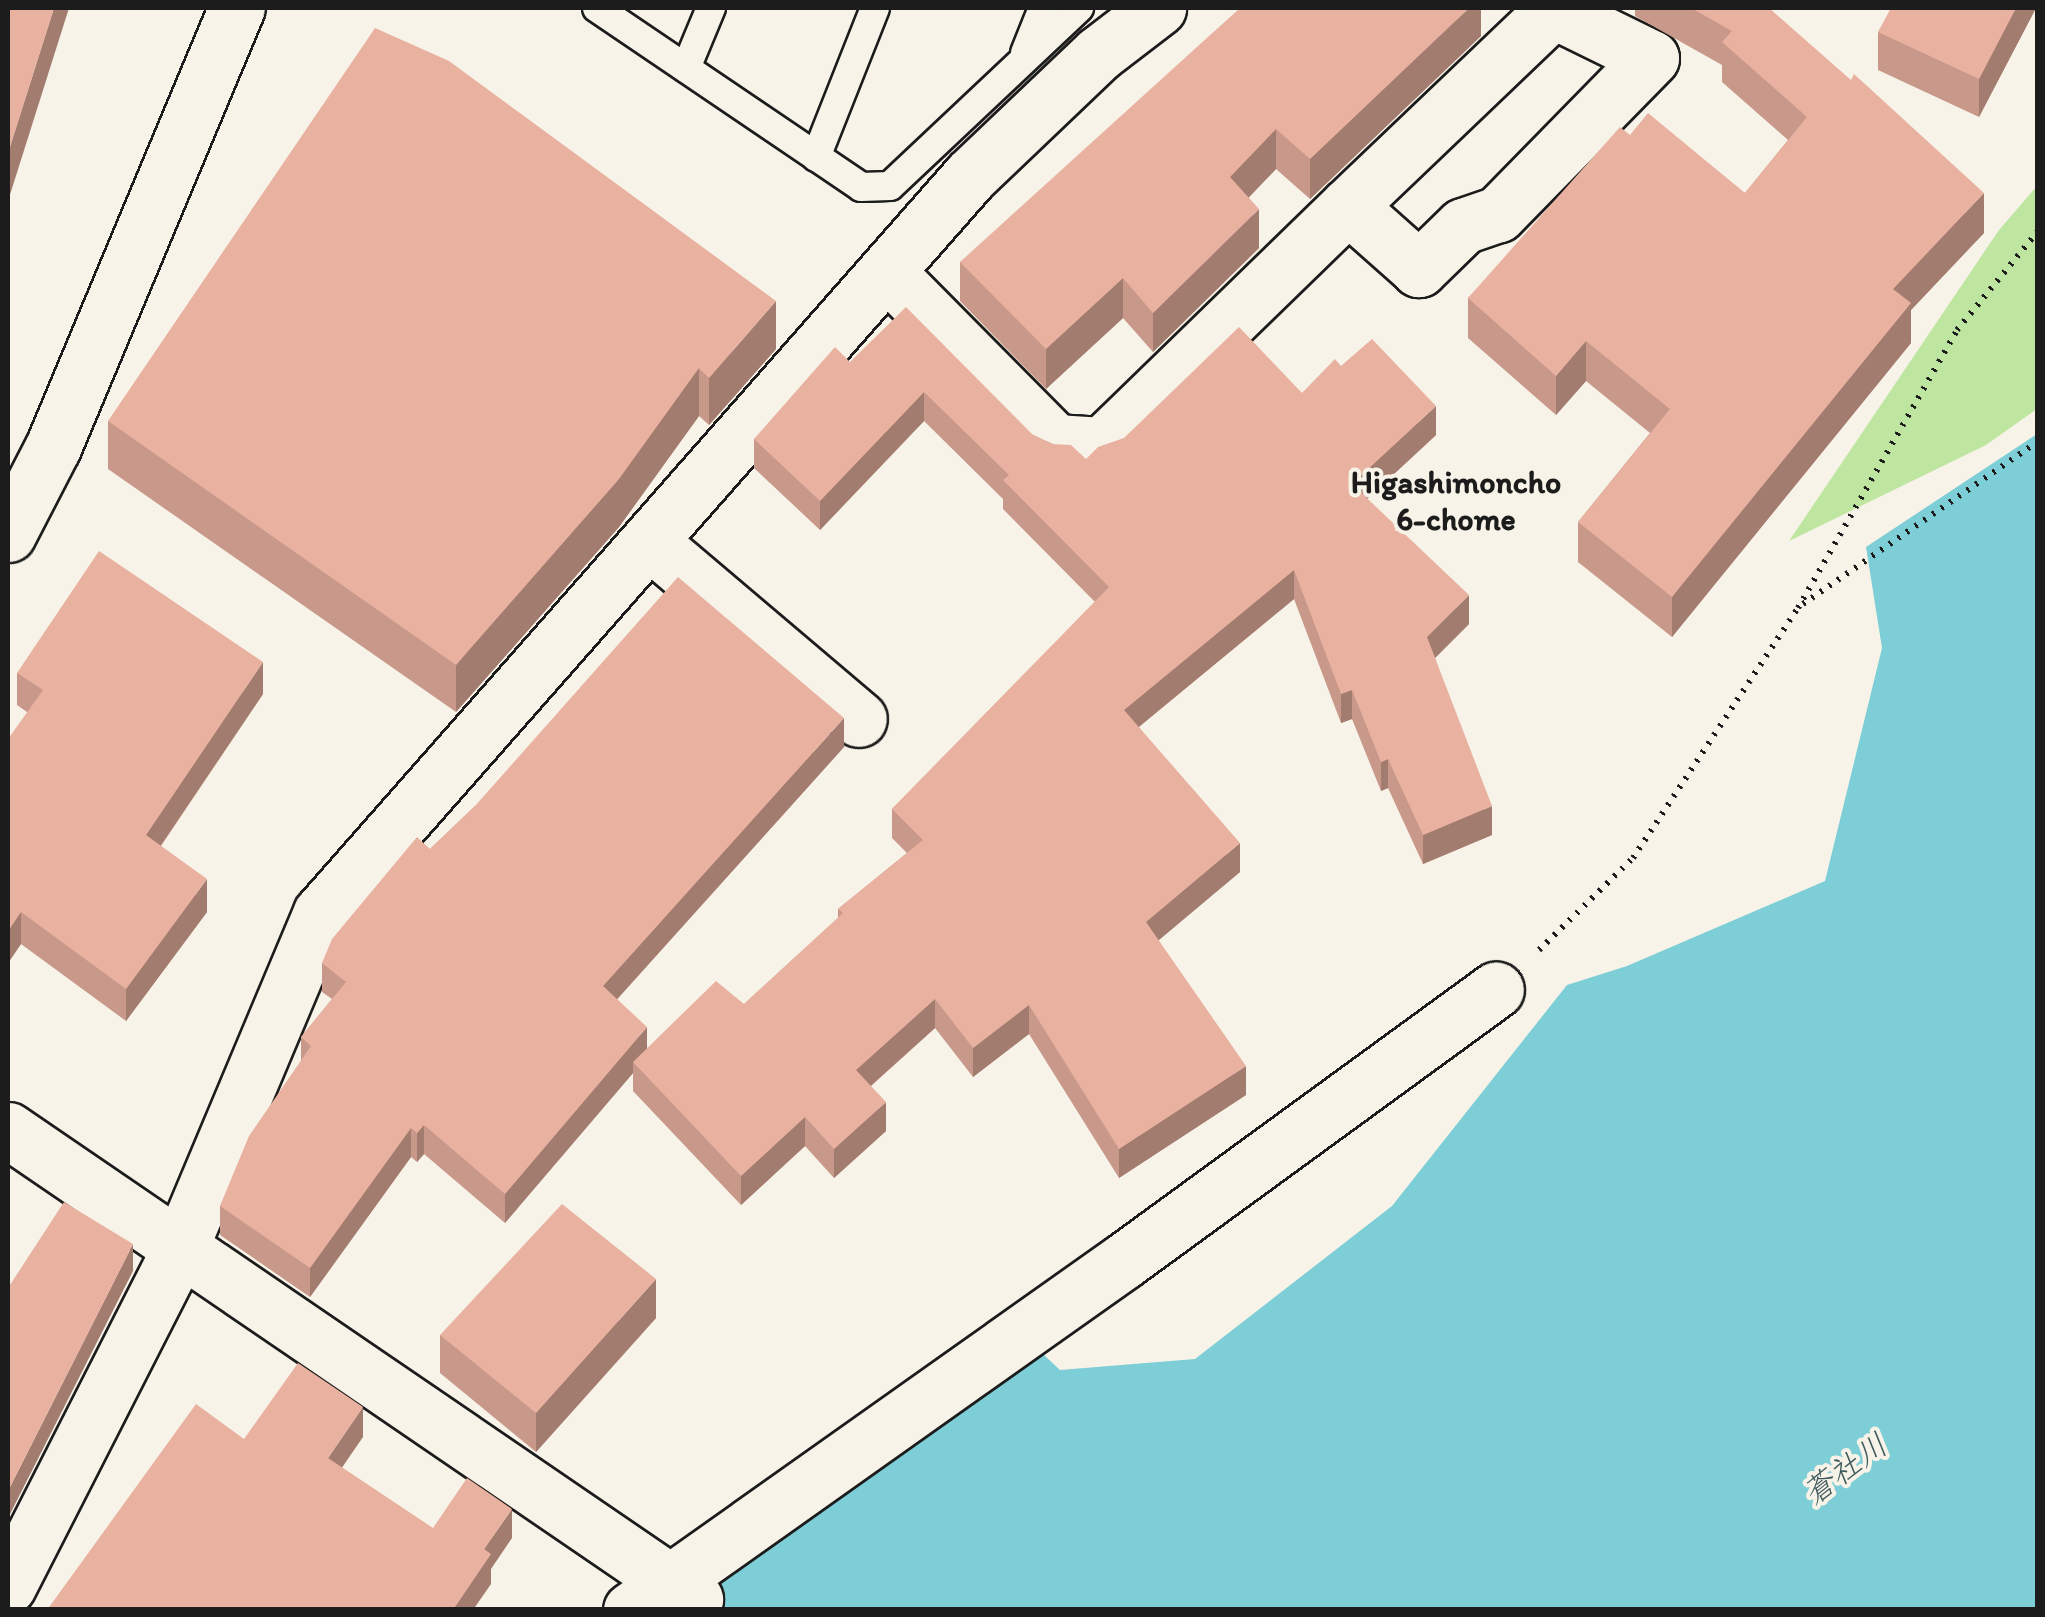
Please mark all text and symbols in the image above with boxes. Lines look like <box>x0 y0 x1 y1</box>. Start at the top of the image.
district label: Higashimoncho 6-chome <box>1351 464 1561 539</box>
water label: 蒼社川 <box>1795 1425 1895 1513</box>

